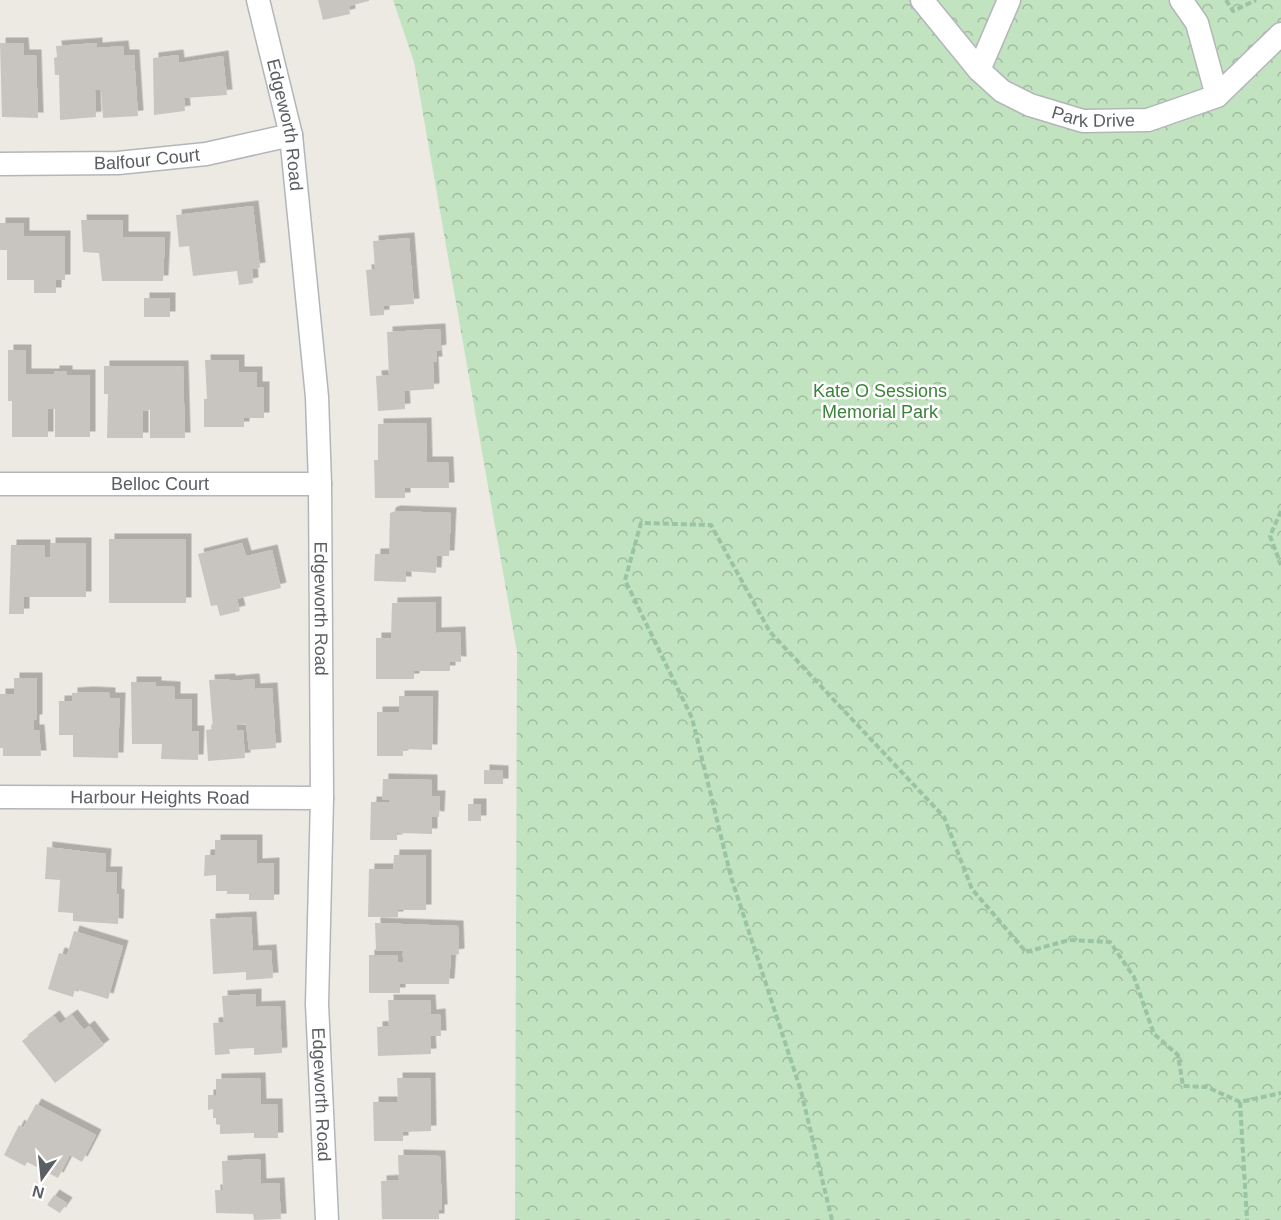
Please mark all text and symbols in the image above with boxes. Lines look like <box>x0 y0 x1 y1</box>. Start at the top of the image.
street label: Edgeworth Road <box>263 57 306 192</box>
street label: Park Drive <box>1049 102 1135 131</box>
street label: Balfour Court <box>94 145 201 173</box>
park label: Kate O Sessions Memorial Park <box>813 381 947 422</box>
street label: Belloc Court <box>111 474 209 494</box>
street label: Edgeworth Road <box>310 542 331 676</box>
street label: Harbour Heights Road <box>70 787 250 808</box>
street label: Edgeworth Road <box>308 1027 334 1162</box>
north arrow <box>12 1148 72 1208</box>
text: N <box>30 1182 46 1202</box>

